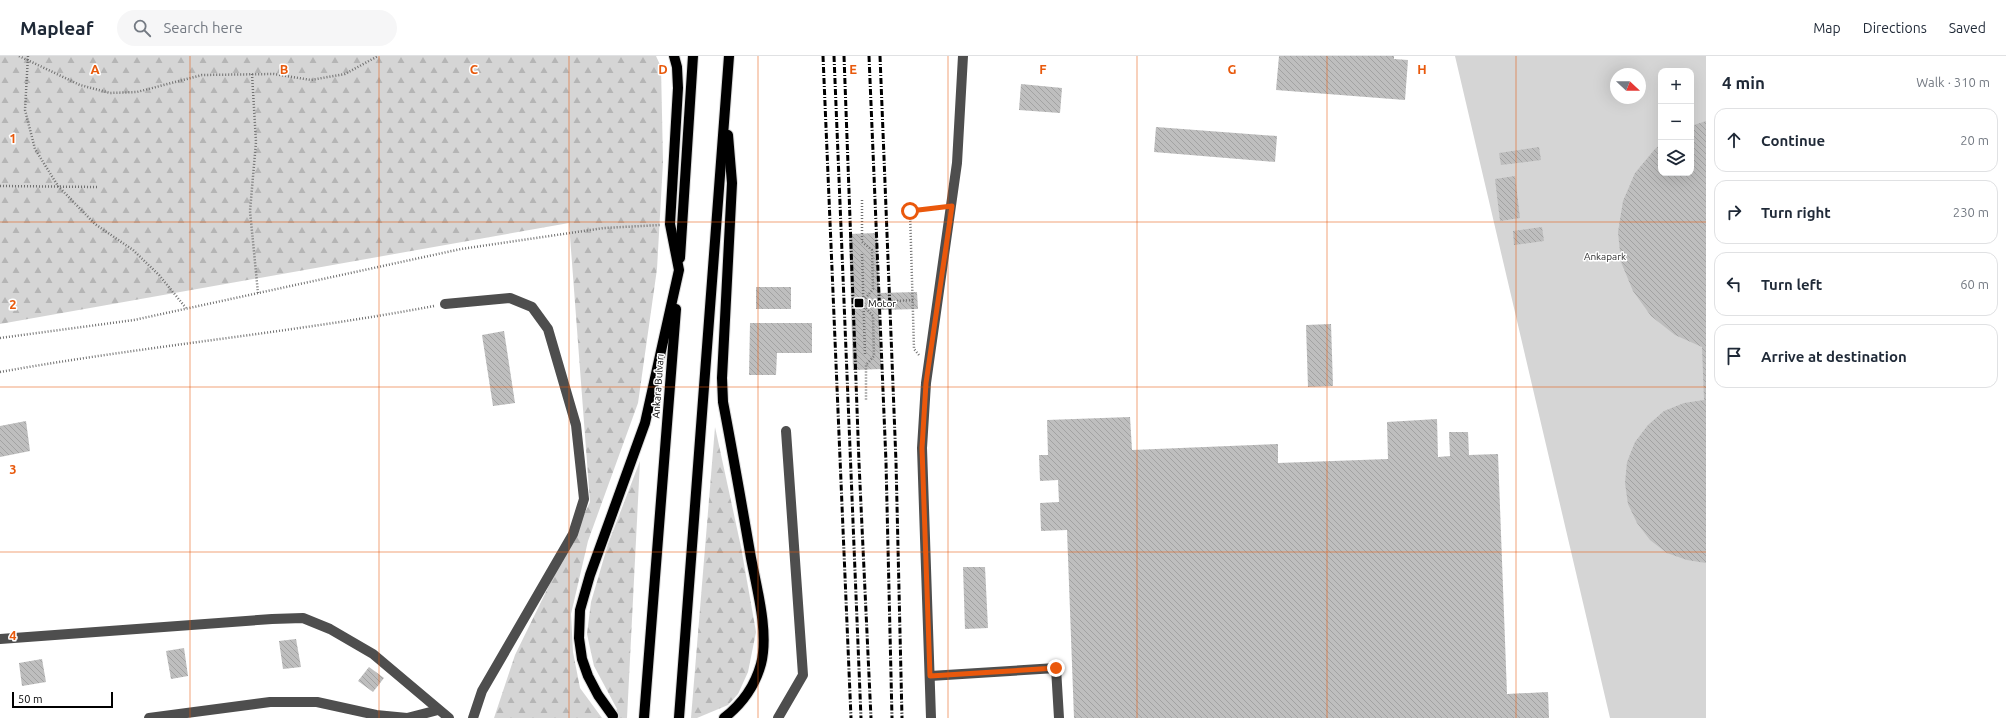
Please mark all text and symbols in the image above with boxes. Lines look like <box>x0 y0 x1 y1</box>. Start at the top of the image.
search box <box>117 10 397 46</box>
text: Mapleaf <box>20 17 93 39</box>
icon: search <box>131 17 153 39</box>
text: Search here <box>163 19 243 36</box>
text: Map <box>1813 20 1841 36</box>
text: Directions <box>1863 20 1927 36</box>
text: Saved <box>1949 20 1986 36</box>
text: A <box>90 62 100 76</box>
text: B <box>280 62 289 76</box>
text: C <box>470 62 479 76</box>
text: D <box>658 62 668 76</box>
text: E <box>849 62 857 76</box>
text: F <box>1039 62 1047 76</box>
text: G <box>1228 62 1237 76</box>
text: H <box>1417 62 1427 76</box>
north arrow <box>1610 68 1646 104</box>
map controls <box>1658 68 1694 176</box>
button: + <box>1658 68 1694 104</box>
text: 4 min <box>1722 73 1765 92</box>
text: Walk · 310 m <box>1916 75 1990 89</box>
button: − <box>1658 104 1694 140</box>
icon: ahead <box>1723 129 1745 151</box>
text: 1 <box>9 131 17 145</box>
text: Continue <box>1761 132 1825 149</box>
text: 20 m <box>1960 133 1989 147</box>
button: layers <box>1658 140 1694 176</box>
icon: right <box>1723 201 1745 223</box>
route start <box>901 202 919 220</box>
text: Turn right <box>1761 204 1831 221</box>
text: 230 m <box>1953 205 1989 219</box>
park label: Ankapark <box>1584 251 1626 262</box>
icon: left <box>1723 273 1745 295</box>
text: Turn left <box>1761 276 1822 293</box>
text: 60 m <box>1960 277 1989 291</box>
text: 2 <box>9 297 17 311</box>
marker: Motor <box>853 297 865 309</box>
place label: Motor <box>868 298 896 309</box>
icon: arrive <box>1723 345 1745 367</box>
text: Arrive at destination <box>1761 348 1907 365</box>
street label: Ankara Bulvarı <box>650 353 666 419</box>
text: 3 <box>9 462 17 476</box>
text: 4 <box>9 628 17 642</box>
route end <box>1047 659 1065 677</box>
scale bar <box>12 690 113 709</box>
text: 50 m <box>18 693 42 705</box>

